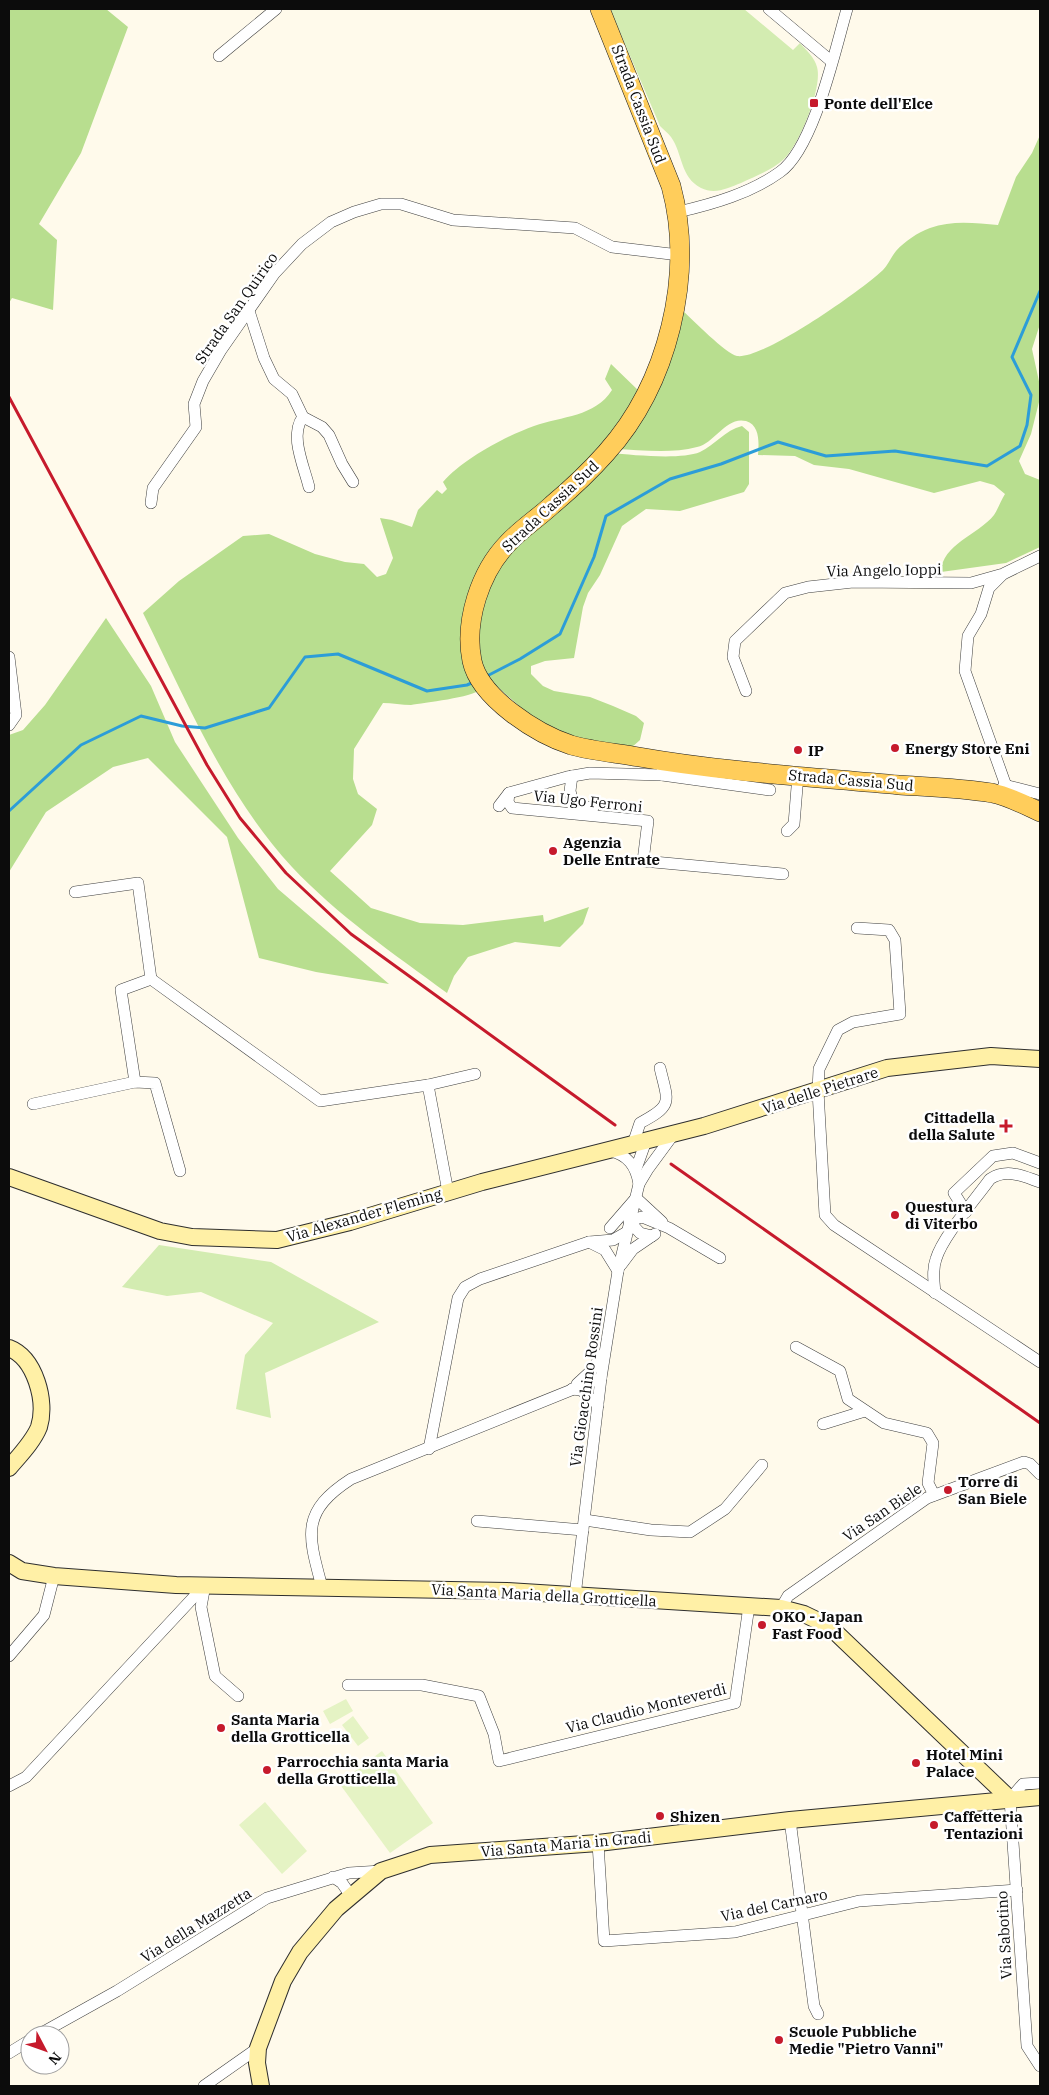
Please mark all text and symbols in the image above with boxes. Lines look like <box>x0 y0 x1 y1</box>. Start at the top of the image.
street label: Strada Cassia Sud <box>608 42 670 166</box>
place label: Ponte dell'Elce <box>824 94 933 113</box>
marker: Ponte dell'Elce <box>808 97 820 109</box>
street label: Strada San Quirico <box>190 248 282 368</box>
street label: Strada Cassia Sud <box>498 456 602 556</box>
street label: Via Angelo Ioppi <box>826 559 942 581</box>
place label: Energy Store Eni <box>905 739 1029 758</box>
place label: IP <box>808 741 824 760</box>
marker: Energy Store Eni <box>889 742 901 754</box>
marker: IP <box>792 744 804 756</box>
street label: Strada Cassia Sud <box>788 765 914 795</box>
street label: Via Ugo Ferroni <box>532 786 644 816</box>
place label: Agenzia Delle Entrate <box>563 833 660 869</box>
marker: Agenzia Delle Entrate <box>547 845 559 857</box>
street label: Via delle Pietrare <box>760 1062 880 1118</box>
place label: Cittadella della Salute <box>909 1108 995 1144</box>
marker: Cittadella della Salute <box>999 1119 1013 1133</box>
street label: Via Alexander Fleming <box>284 1184 444 1246</box>
place label: Questura di Viterbo <box>905 1197 978 1233</box>
marker: Questura di Viterbo <box>889 1209 901 1221</box>
street label: Via Gioacchino Rossini <box>565 1306 607 1468</box>
place label: Torre di San Biele <box>958 1472 1027 1508</box>
street label: Via San Biele <box>839 1479 925 1545</box>
marker: Torre di San Biele <box>942 1484 954 1496</box>
street label: Via Santa Maria della Grotticella <box>431 1580 657 1610</box>
place label: OKO - Japan Fast Food <box>772 1607 863 1643</box>
marker: OKO - Japan Fast Food <box>756 1619 768 1631</box>
street label: Via Claudio Monteverdi <box>564 1679 728 1737</box>
place label: Santa Maria della Grotticella <box>231 1710 350 1746</box>
marker: Santa Maria della Grotticella <box>215 1722 227 1734</box>
place label: Hotel Mini Palace <box>926 1745 1003 1781</box>
place label: Parrocchia santa Maria della Grotticella <box>277 1752 449 1788</box>
marker: Hotel Mini Palace <box>910 1757 922 1769</box>
marker: Parrocchia santa Maria della Grotticella <box>261 1764 273 1776</box>
place label: Shizen <box>670 1807 720 1826</box>
place label: Caffetteria Tentazioni <box>944 1807 1023 1843</box>
marker: Shizen <box>654 1810 666 1822</box>
marker: Caffetteria Tentazioni <box>928 1819 940 1831</box>
street label: Via Santa Maria in Gradi <box>480 1827 652 1861</box>
street label: Via della Mazzetta <box>137 1883 255 1967</box>
street label: Via del Carnaro <box>719 1884 829 1926</box>
street label: Via Sabotino <box>992 1890 1016 1980</box>
place label: Scuole Pubbliche Medie "Pietro Vanni" <box>789 2022 944 2058</box>
north arrow <box>20 2025 70 2075</box>
marker: Scuole Pubbliche Medie "Pietro Vanni" <box>773 2034 785 2046</box>
text: N <box>44 2048 65 2069</box>

